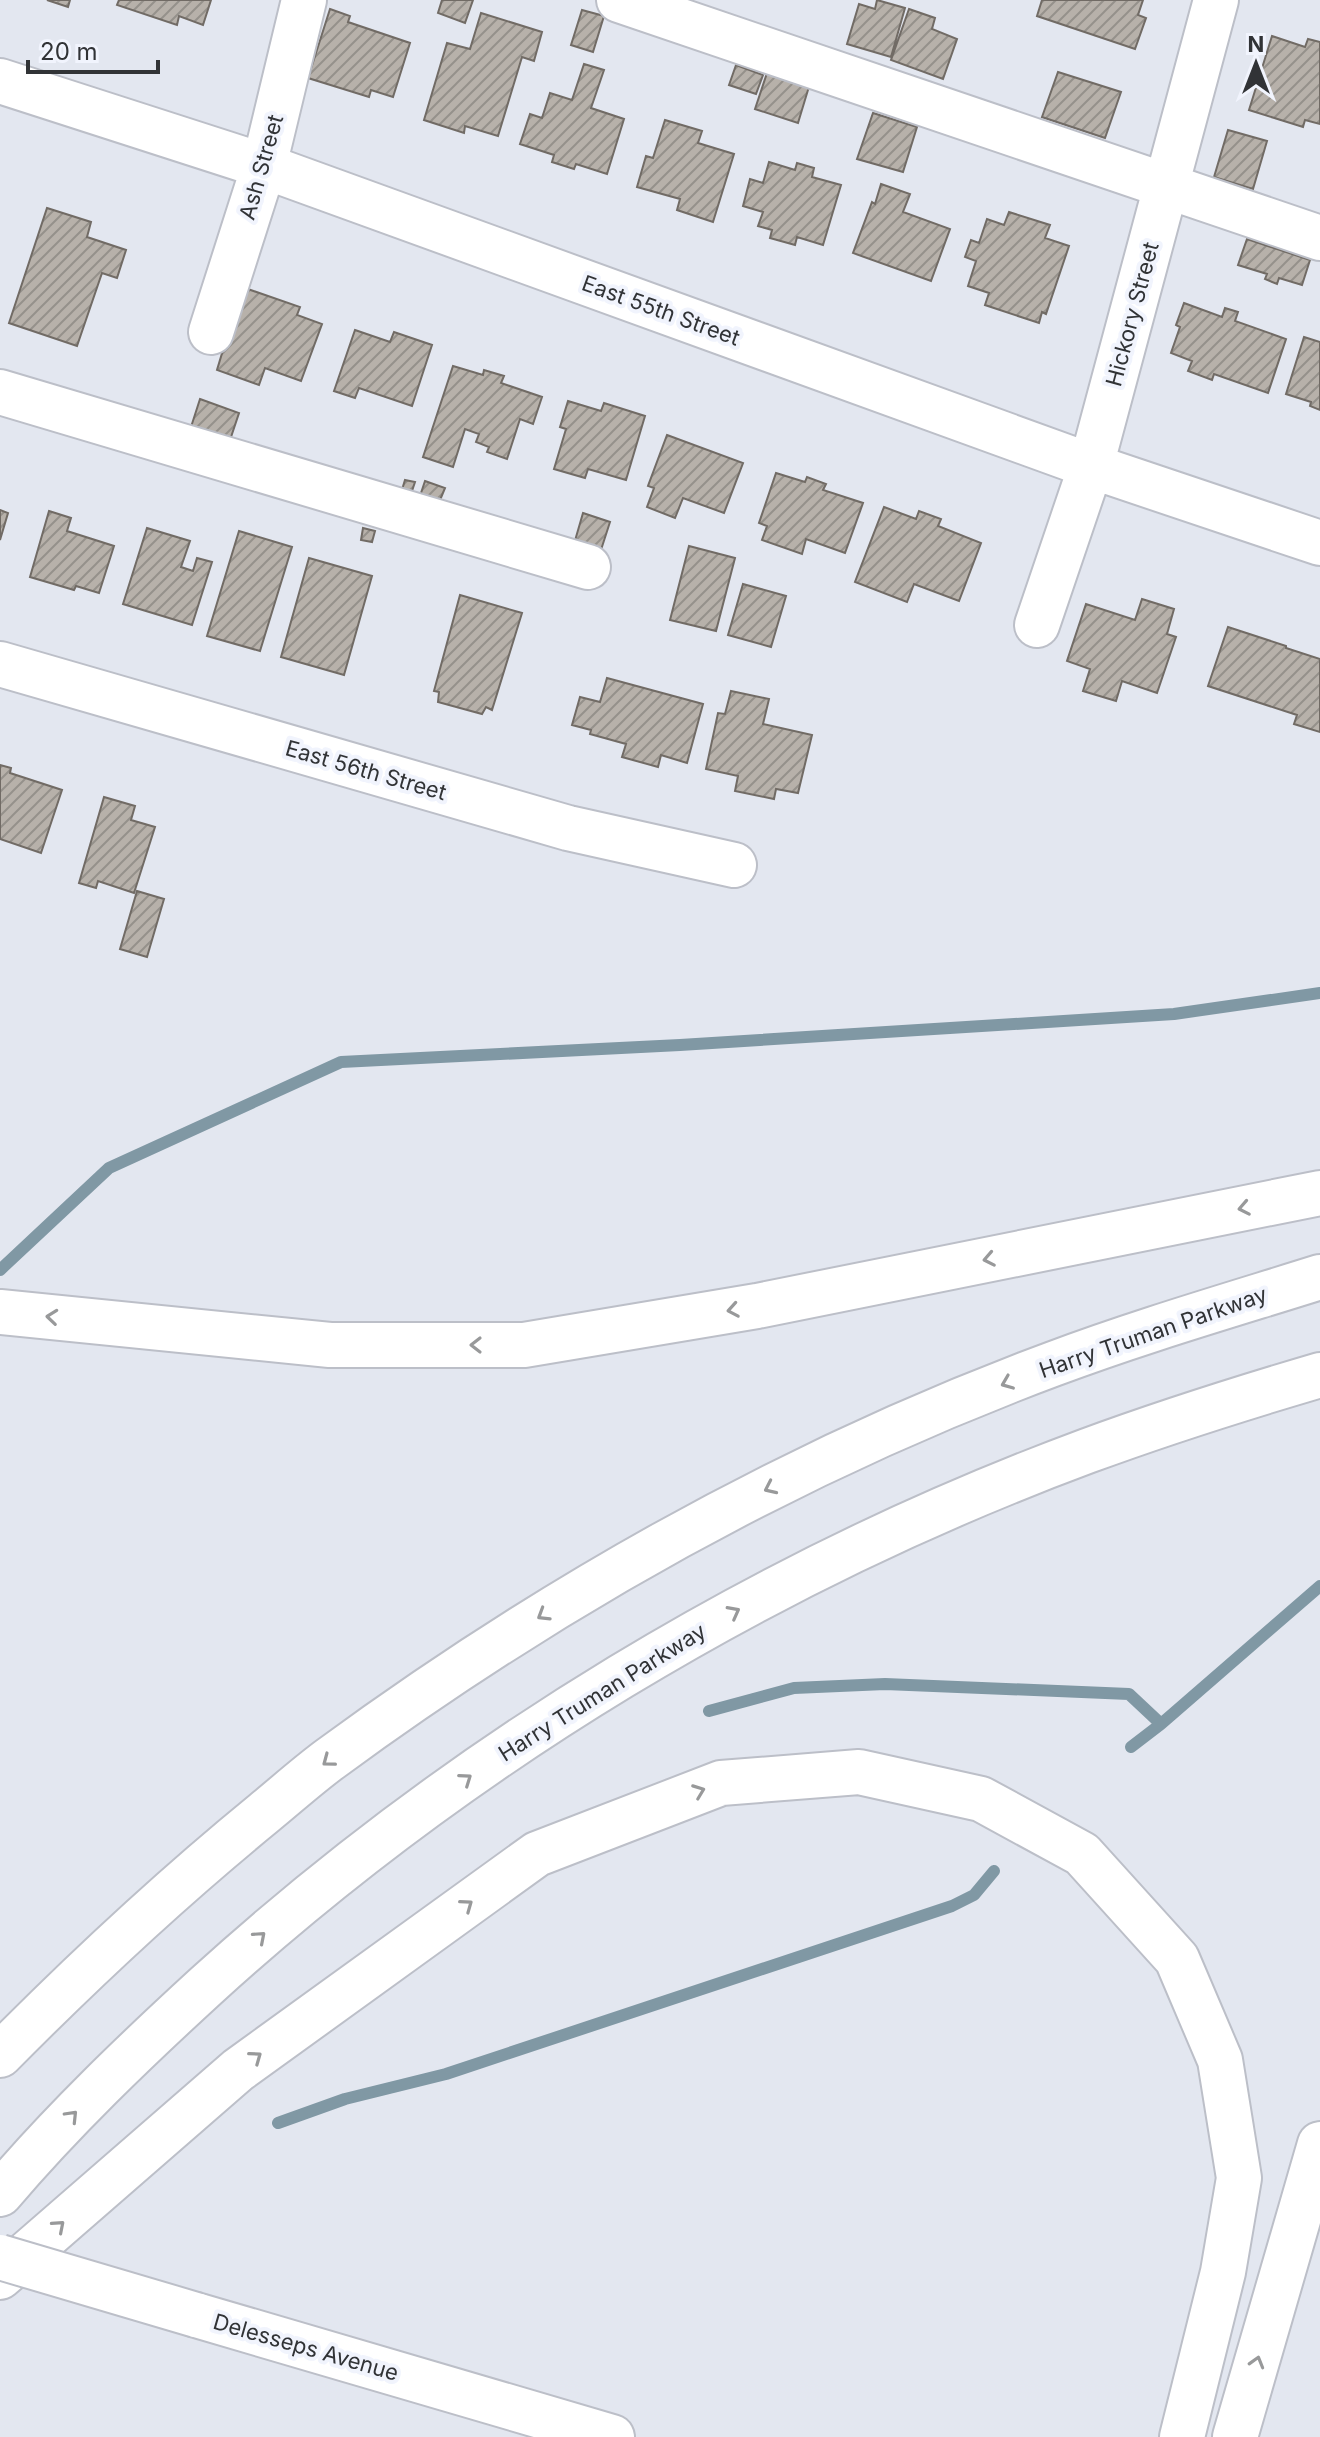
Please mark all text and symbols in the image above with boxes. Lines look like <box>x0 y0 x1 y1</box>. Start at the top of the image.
scale bar <box>28 24 158 74</box>
north arrow <box>1216 24 1296 104</box>
text: N <box>1248 31 1264 57</box>
text: 20 m <box>40 37 98 66</box>
street label: Ash Street <box>234 111 288 223</box>
street label: Hickory Street <box>1100 239 1164 389</box>
street label: East 55th Street <box>579 269 743 351</box>
street label: East 56th Street <box>283 735 449 805</box>
one-way arrow <box>1237 1199 1250 1216</box>
one-way arrow <box>982 1250 995 1267</box>
street label: Harry Truman Parkway <box>1036 1281 1270 1383</box>
one-way arrow <box>727 1300 740 1317</box>
one-way arrow <box>45 1309 58 1326</box>
one-way arrow <box>469 1336 482 1354</box>
one-way arrow <box>1001 1373 1015 1389</box>
one-way arrow <box>764 1478 778 1494</box>
one-way arrow <box>537 1606 552 1621</box>
one-way arrow <box>726 1607 740 1622</box>
street label: Harry Truman Parkway <box>494 1618 710 1766</box>
one-way arrow <box>322 1752 337 1766</box>
one-way arrow <box>457 1774 471 1789</box>
one-way arrow <box>691 1784 705 1801</box>
one-way arrow <box>459 1900 473 1914</box>
one-way arrow <box>251 1933 265 1947</box>
one-way arrow <box>248 2052 262 2067</box>
one-way arrow <box>62 2111 77 2125</box>
one-way arrow <box>49 2221 64 2236</box>
street label: Delesseps Avenue <box>210 2308 402 2386</box>
one-way arrow <box>1248 2356 1264 2370</box>

